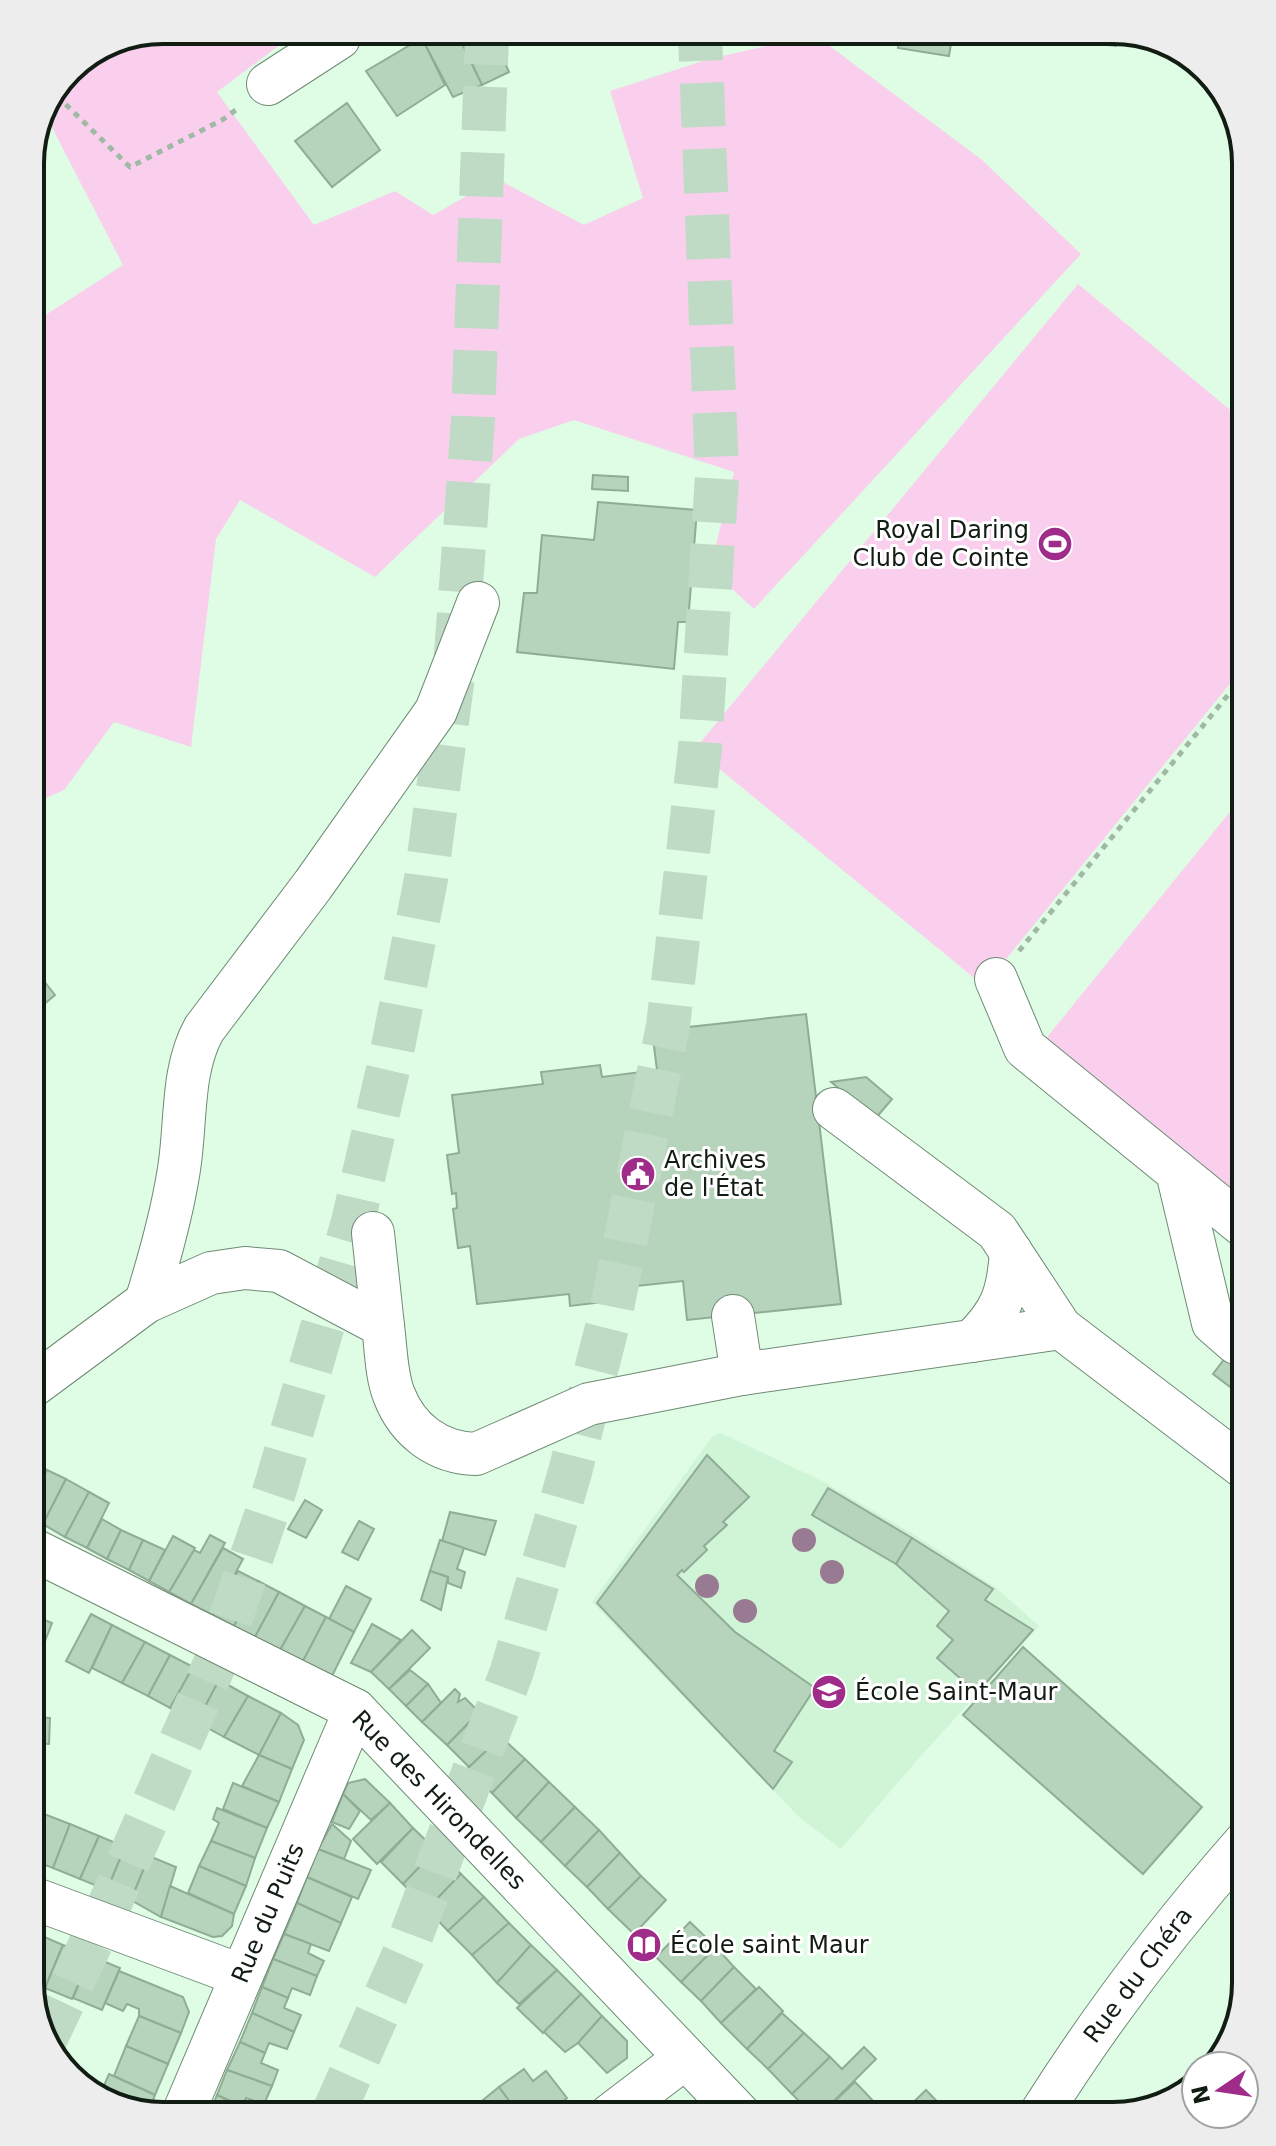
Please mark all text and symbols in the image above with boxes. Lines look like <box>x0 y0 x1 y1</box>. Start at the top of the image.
place label: Royal Daring Club de Cointe <box>852 516 1029 572</box>
sports icon: Royal Daring Club de Cointe <box>1036 525 1074 563</box>
place label: Archives de l'État <box>664 1146 766 1202</box>
public building icon: Archives de l'État <box>619 1155 657 1193</box>
school or university icon: École Saint-Maur <box>810 1673 848 1711</box>
place label: École Saint-Maur <box>855 1677 1058 1706</box>
street label: Rue des Hirondelles <box>346 1705 532 1895</box>
street label: Rue du Puits <box>226 1839 310 1987</box>
street label: Rue du Chéra <box>1078 1902 1198 2048</box>
library icon: École saint Maur <box>625 1926 663 1964</box>
place label: École saint Maur <box>670 1930 869 1959</box>
north arrow <box>1180 2050 1260 2130</box>
text: N <box>1187 2083 1215 2106</box>

